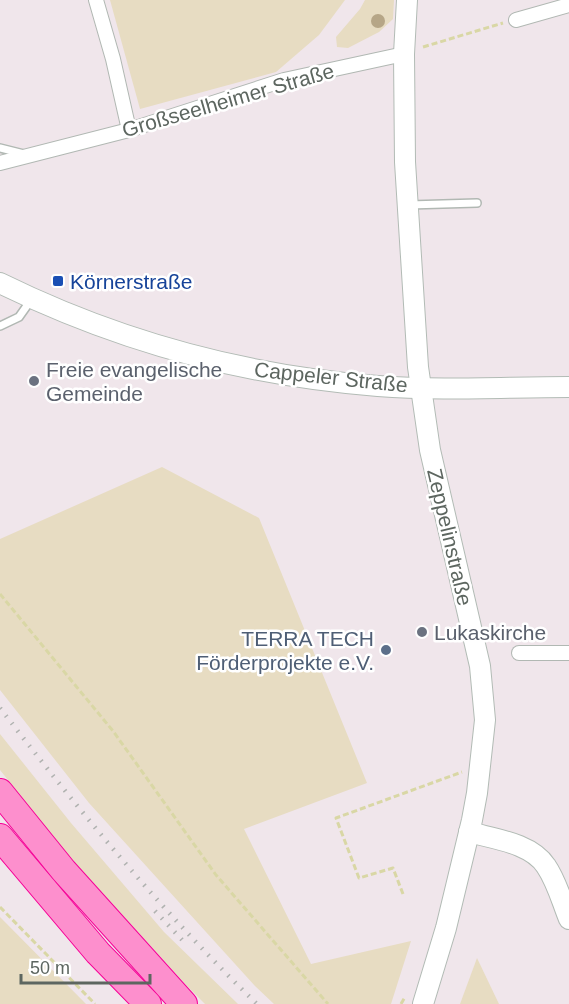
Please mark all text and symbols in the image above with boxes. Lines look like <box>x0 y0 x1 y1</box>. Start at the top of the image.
street label: Großseelheimer Straße <box>119 59 337 141</box>
place label: Körnerstraße <box>70 270 193 293</box>
marker: Körnerstraße <box>51 274 65 288</box>
place label: Freie evangelische Gemeinde <box>46 358 222 405</box>
street label: Cappeler Straße <box>253 358 409 396</box>
marker: Freie evangelische Gemeinde <box>27 374 41 388</box>
street label: Zeppelinstraße <box>423 466 477 608</box>
place label: Lukaskirche <box>434 621 546 644</box>
marker: Lukaskirche <box>415 625 429 639</box>
place label: TERRA TECH Förderprojekte e.V. <box>196 627 374 674</box>
marker: TERRA TECH Förderprojekte e.V. <box>379 643 393 657</box>
scale bar <box>21 947 150 985</box>
text: 50 m <box>30 958 70 978</box>

